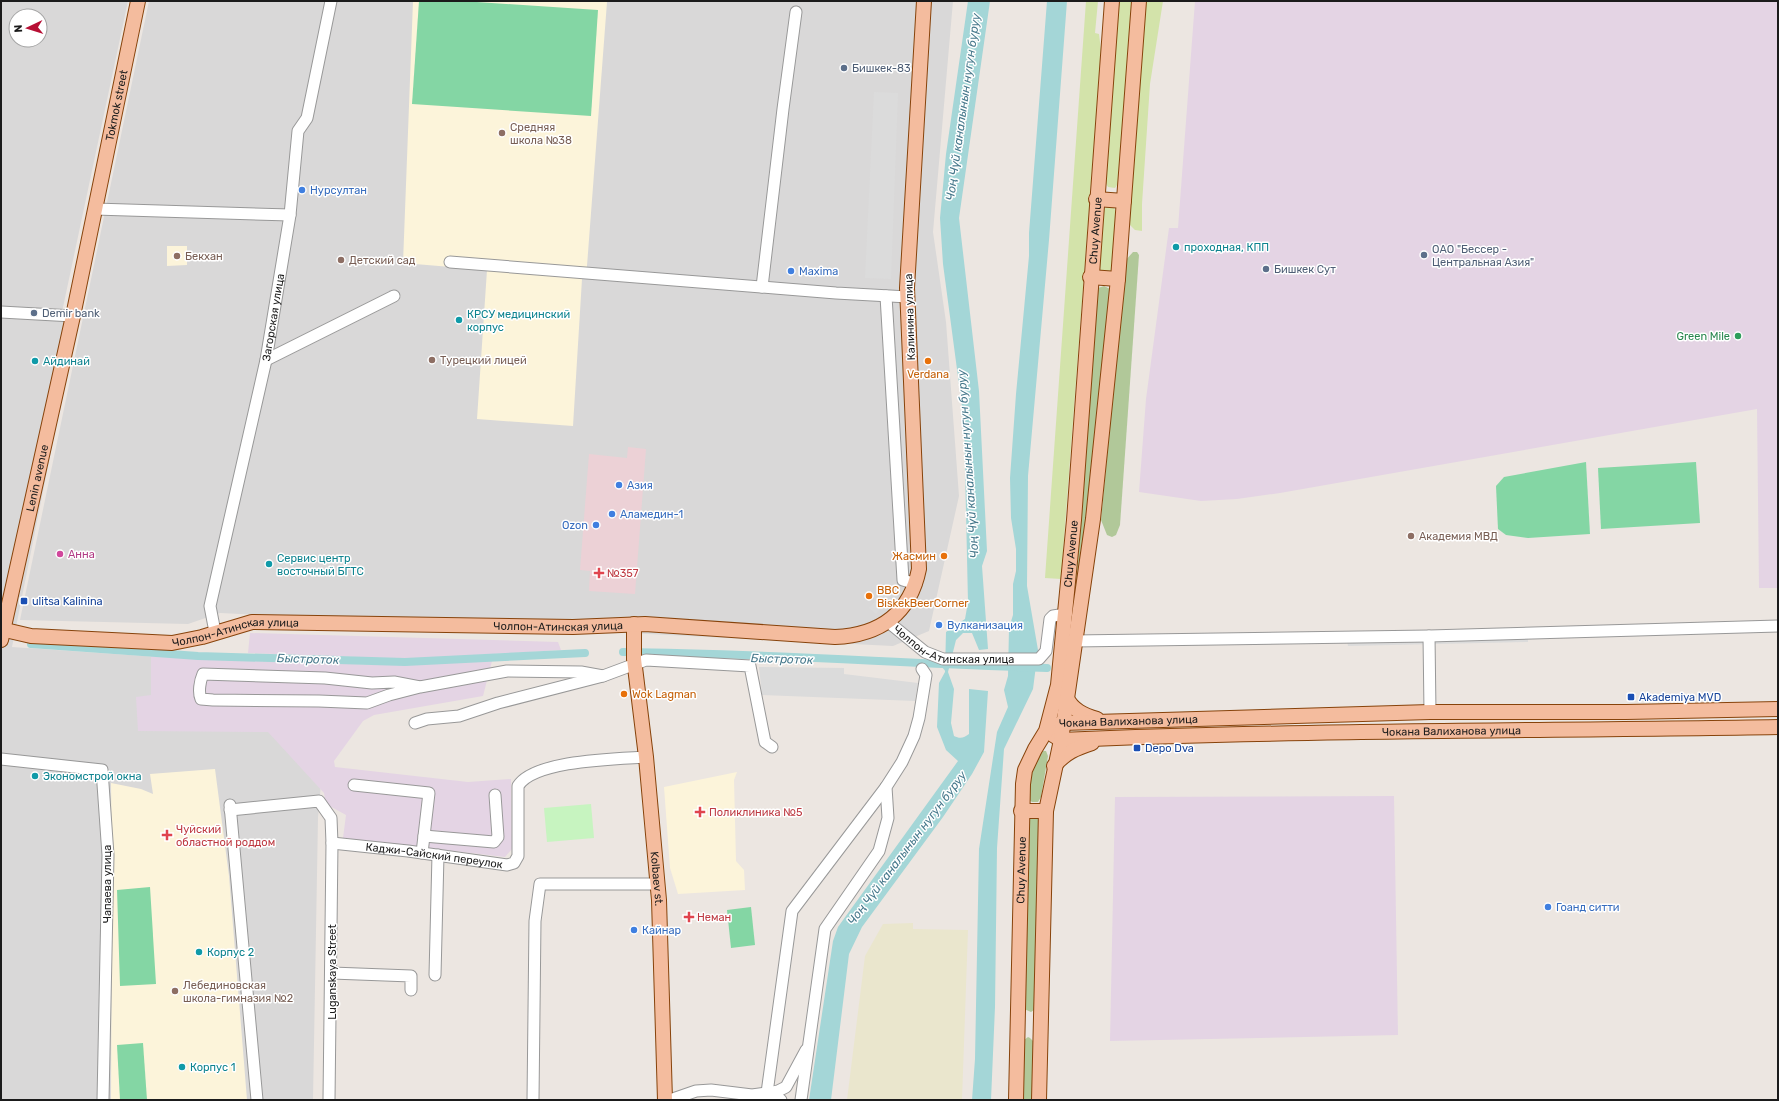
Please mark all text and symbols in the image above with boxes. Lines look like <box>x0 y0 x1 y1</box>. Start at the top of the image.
north arrow <box>8 8 48 48</box>
water label: Чоң Чүй каналынын нугун буруу <box>943 12 983 202</box>
text: N <box>12 24 25 33</box>
place label: Бишкек-83 <box>852 62 911 75</box>
marker: Бишкек-83 <box>839 63 849 73</box>
street label: Tokmok street <box>103 68 130 142</box>
place label: Средняя школа №38 <box>510 121 572 147</box>
marker: Средняя школа №38 <box>497 128 507 138</box>
place label: Нурсултан <box>310 184 367 197</box>
marker: Нурсултан <box>297 185 307 195</box>
street label: Chuy Avenue <box>1086 197 1104 265</box>
place label: проходная, КПП <box>1184 241 1269 254</box>
marker: проходная, КПП <box>1171 242 1181 252</box>
place label: ОАО "Бессер - Центральная Азия" <box>1432 243 1534 269</box>
place label: Бекхан <box>185 250 223 263</box>
marker: ОАО "Бессер - Центральная Азия" <box>1419 250 1429 260</box>
marker: Бекхан <box>172 251 182 261</box>
place label: Детский сад <box>349 254 416 267</box>
marker: Детский сад <box>336 255 346 265</box>
place label: Бишкек Сут <box>1274 263 1336 276</box>
marker: Бишкек Сут <box>1261 264 1271 274</box>
place label: Maxima <box>799 265 838 278</box>
marker: Maxima <box>786 266 796 276</box>
street label: Загорская улица <box>259 272 287 362</box>
street label: Калинина улица <box>902 273 918 361</box>
place label: Demir bank <box>42 307 100 320</box>
marker: Demir bank <box>29 308 39 318</box>
place label: КРСУ медицинский корпус <box>467 308 570 334</box>
marker: КРСУ медицинский корпус <box>454 315 464 325</box>
place label: Green Mile <box>1677 330 1730 343</box>
marker: Green Mile <box>1733 331 1743 341</box>
place label: Турецкий лицей <box>440 354 527 367</box>
place label: Айдинай <box>43 355 90 368</box>
marker: Турецкий лицей <box>427 355 437 365</box>
marker: Айдинай <box>30 356 40 366</box>
marker: Verdana <box>923 356 933 366</box>
place label: Verdana <box>907 368 949 381</box>
water label: Чоң Чүй каналынын нугун буруу <box>954 369 982 559</box>
street label: Lenin avenue <box>23 443 51 513</box>
place label: Азия <box>627 479 653 492</box>
marker: Азия <box>614 480 624 490</box>
place label: Аламедин-1 <box>620 508 683 521</box>
marker: Аламедин-1 <box>607 509 617 519</box>
place label: Ozon <box>562 519 588 532</box>
marker: Ozon <box>591 520 601 530</box>
street label: Chuy Avenue <box>1061 520 1080 588</box>
place label: Академия МВД <box>1419 530 1498 543</box>
marker: Академия МВД <box>1406 531 1416 541</box>
place label: Анна <box>68 548 95 561</box>
marker: Анна <box>55 549 65 559</box>
place label: Жасмин <box>892 550 936 563</box>
marker: Жасмин <box>939 551 949 561</box>
place label: Сервис центр восточный БГТС <box>277 552 364 578</box>
marker: Сервис центр восточный БГТС <box>264 559 274 569</box>
place label: №357 <box>607 567 639 580</box>
marker: №357 <box>594 568 604 578</box>
place label: BBC BiskekBeerCorner <box>877 584 969 610</box>
marker: BBC BiskekBeerCorner <box>864 591 874 601</box>
place label: ulitsa Kalinina <box>32 595 103 608</box>
marker: ulitsa Kalinina <box>19 596 29 606</box>
street label: Чолпон-Атинская улица <box>171 616 299 649</box>
street label: Чолпон-Атинская улица <box>493 618 623 634</box>
place label: Вулканизация <box>947 619 1023 632</box>
marker: Вулканизация <box>934 620 944 630</box>
street label: Чолпон-Атинская улица <box>891 622 1014 666</box>
water label: Быстроток <box>277 651 340 667</box>
water label: Быстроток <box>751 651 814 667</box>
place label: Wok Lagman <box>632 688 697 701</box>
marker: Wok Lagman <box>619 689 629 699</box>
place label: Akademiya MVD <box>1639 691 1721 704</box>
marker: Akademiya MVD <box>1626 692 1636 702</box>
street label: Чокана Валиханова улица <box>1059 712 1198 730</box>
street label: Чокана Валиханова улица <box>1382 724 1521 738</box>
place label: Depo Dva <box>1145 742 1194 755</box>
marker: Depo Dva <box>1132 743 1142 753</box>
water label: Чоң Чүй каналынын нугун буруу <box>845 768 970 928</box>
place label: Экономстрой окна <box>43 770 141 783</box>
marker: Экономстрой окна <box>30 771 40 781</box>
marker: Поликлиника №5 <box>694 806 706 818</box>
place label: Поликлиника №5 <box>709 806 803 819</box>
place label: Чуйский областной роддом <box>176 823 275 849</box>
marker: Чуйский областной роддом <box>161 829 173 841</box>
street label: Chuy Avenue <box>1014 836 1028 904</box>
street label: Каджи-Сайский переулок <box>365 840 504 871</box>
street label: Чапаева улица <box>101 845 114 923</box>
street label: Kolbaev st. <box>648 851 666 907</box>
place label: Гоанд ситти <box>1556 901 1620 914</box>
marker: Гоанд ситти <box>1543 902 1553 912</box>
place label: Неман <box>697 911 731 924</box>
marker: Неман <box>684 912 694 922</box>
street label: Luganskaya Street <box>326 924 339 1020</box>
place label: Кайнар <box>642 924 681 937</box>
marker: Кайнар <box>629 925 639 935</box>
place label: Корпус 2 <box>207 946 254 959</box>
marker: Корпус 2 <box>194 947 204 957</box>
place label: Лебединовская школа-гимназия №2 <box>183 979 293 1005</box>
marker: Лебединовская школа-гимназия №2 <box>170 986 180 996</box>
place label: Корпус 1 <box>190 1061 235 1074</box>
marker: Корпус 1 <box>177 1062 187 1072</box>

